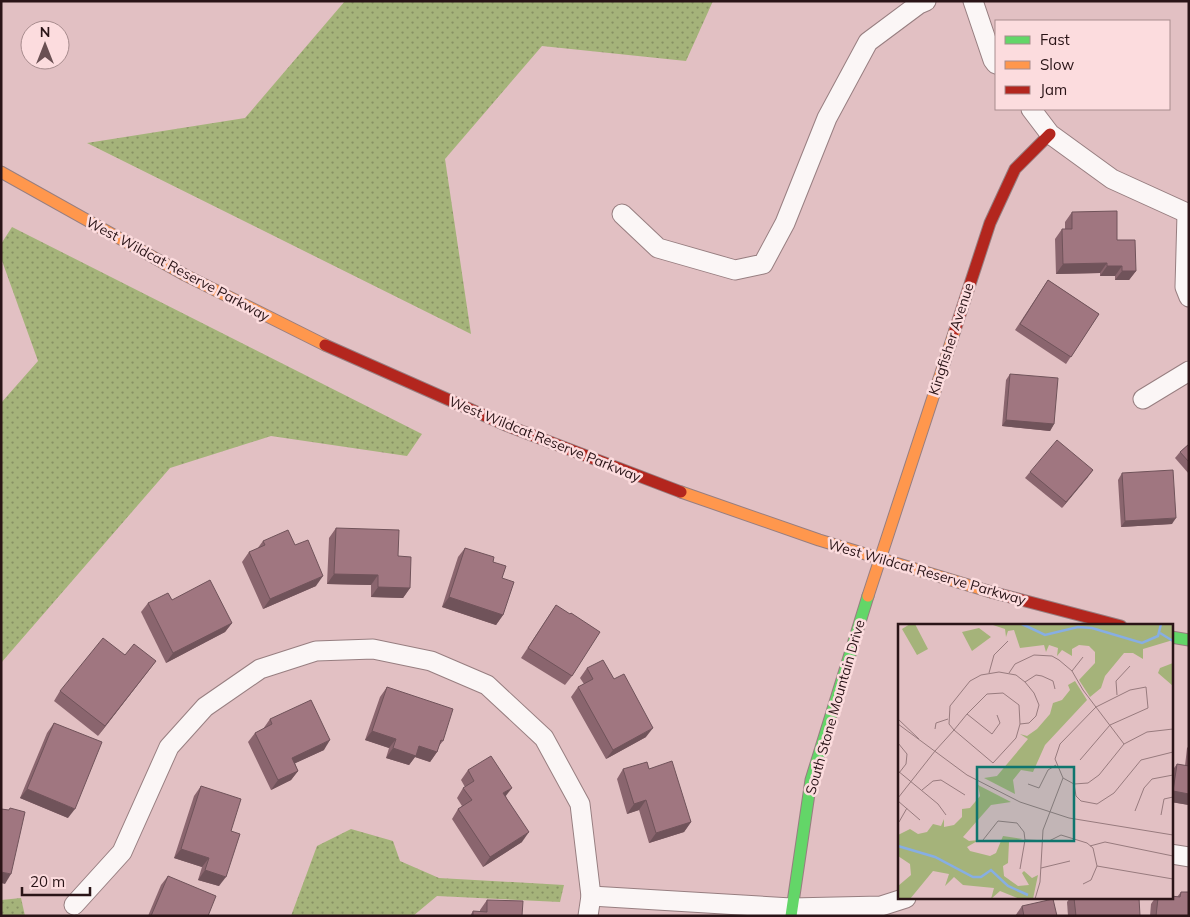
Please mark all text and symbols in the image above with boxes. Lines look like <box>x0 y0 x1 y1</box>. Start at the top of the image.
north arrow <box>20 20 70 70</box>
legend <box>995 20 1170 110</box>
text: N <box>40 23 50 41</box>
text: Fast <box>1040 30 1070 49</box>
text: Slow <box>1040 55 1074 74</box>
text: Jam <box>1040 80 1067 99</box>
street label: West Wildcat Reserve Parkway <box>83 213 273 325</box>
street label: Kingfisher Avenue <box>924 281 978 397</box>
street label: West Wildcat Reserve Parkway <box>447 392 644 486</box>
street label: West Wildcat Reserve Parkway <box>826 535 1029 609</box>
street label: South Stone Mountain Drive <box>801 617 869 797</box>
inset map <box>898 624 1172 900</box>
scale bar <box>22 864 90 896</box>
text: 20 m <box>30 872 65 891</box>

